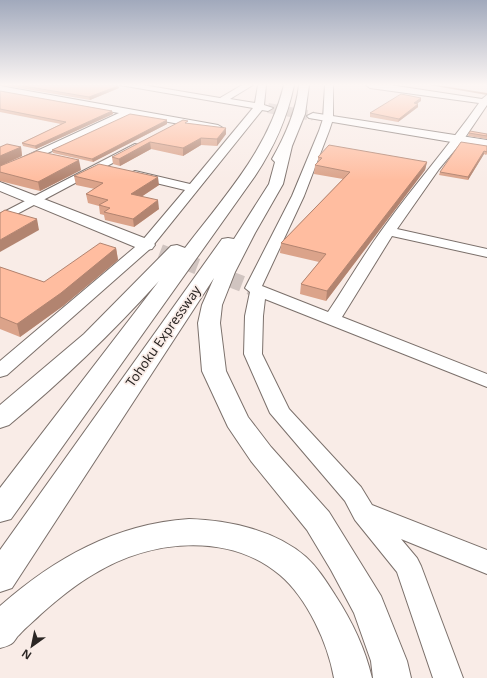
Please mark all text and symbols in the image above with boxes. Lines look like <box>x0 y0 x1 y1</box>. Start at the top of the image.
street label: Tohoku Expressway <box>121 282 205 390</box>
north arrow <box>12 626 52 666</box>
text: N <box>18 646 34 664</box>

